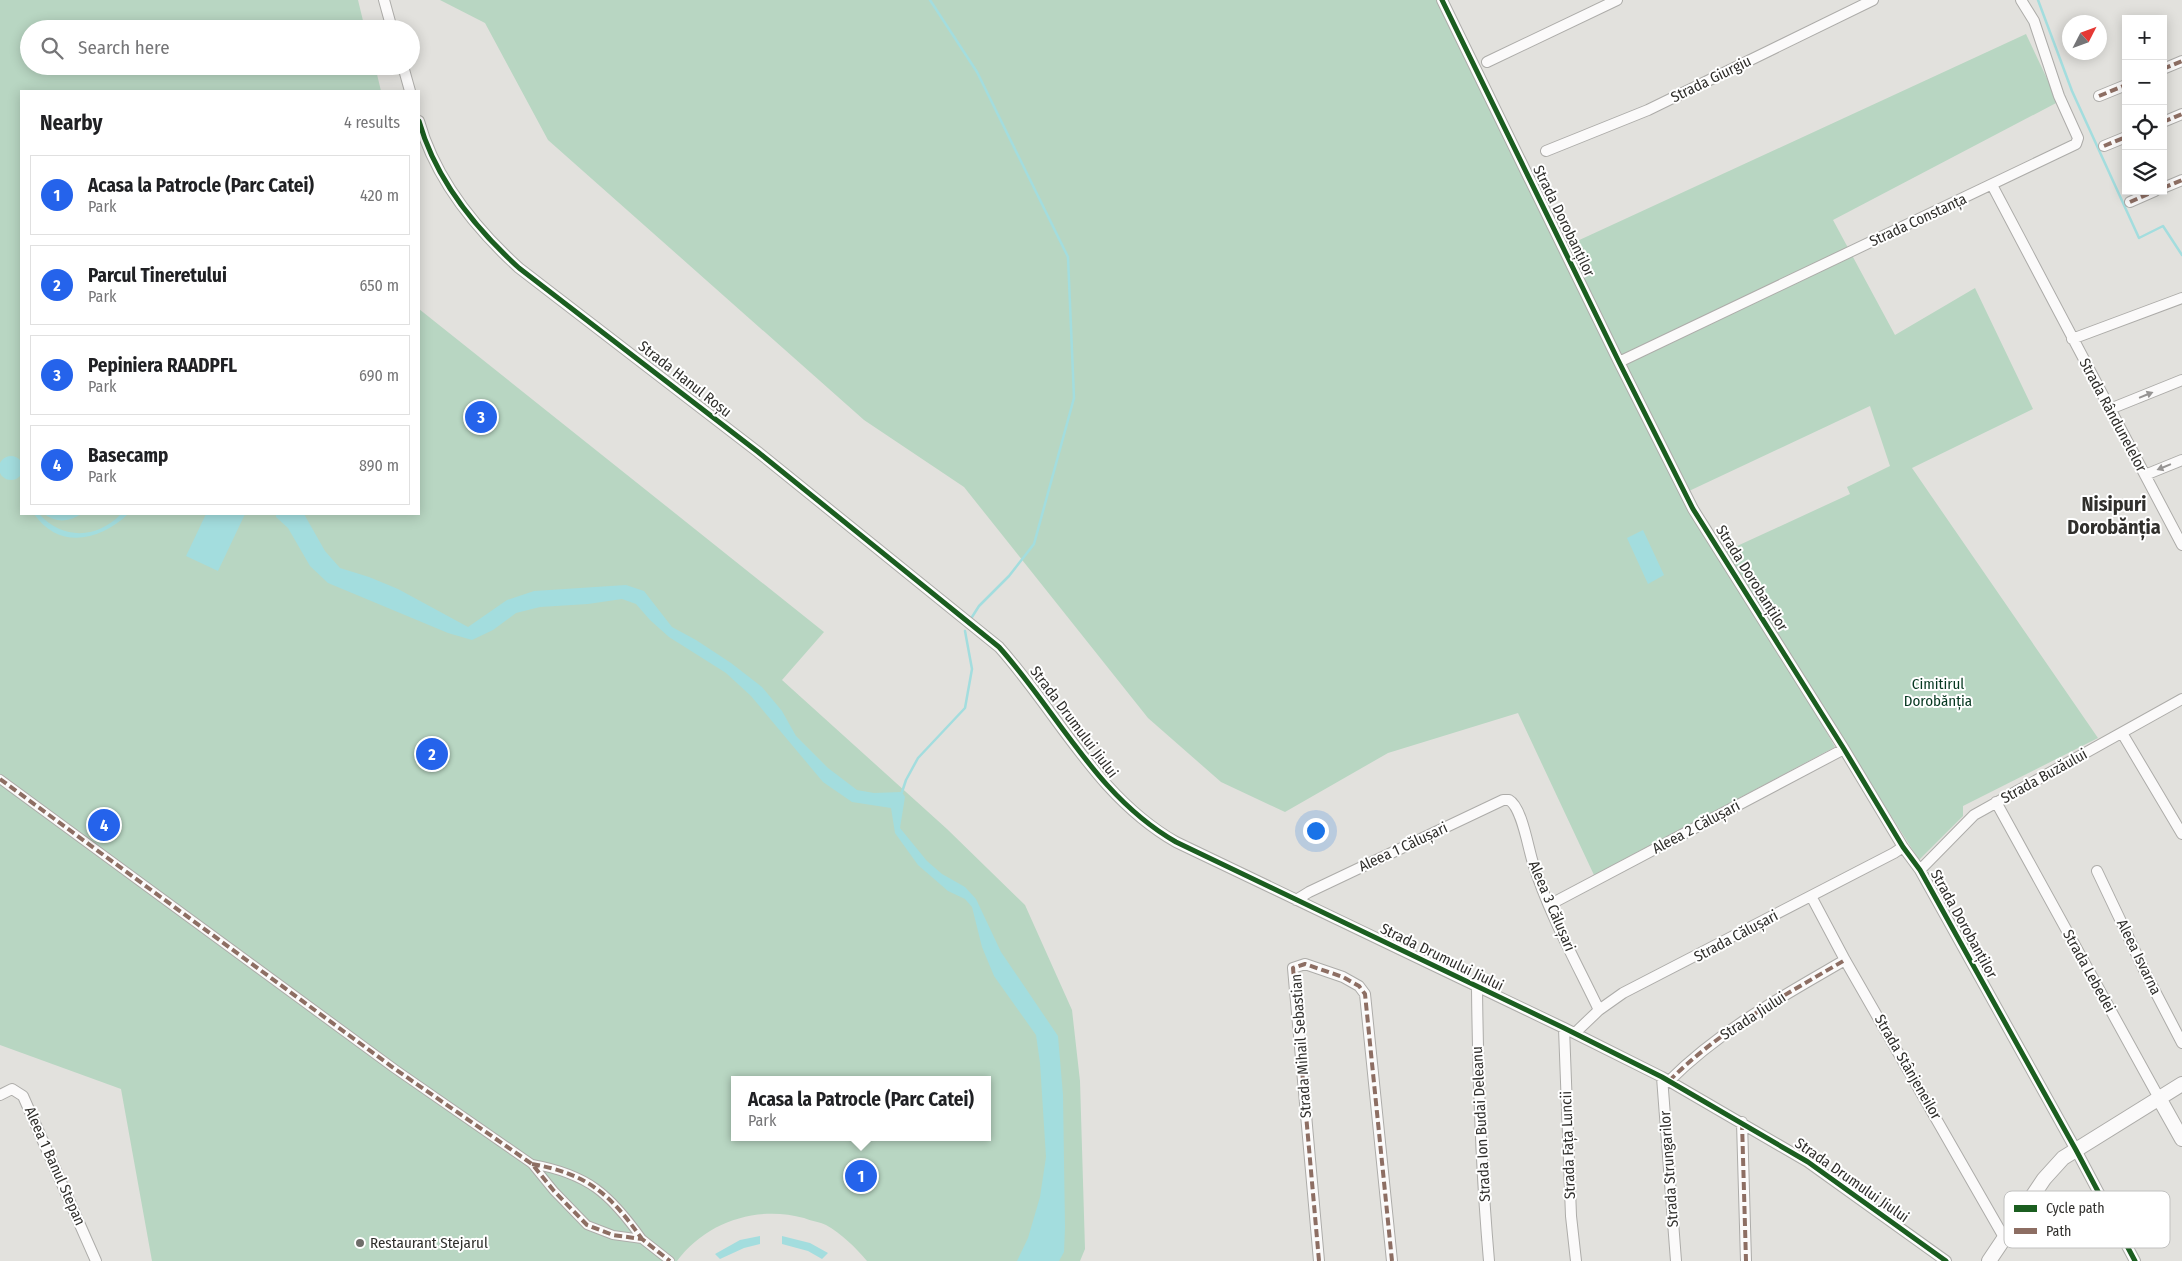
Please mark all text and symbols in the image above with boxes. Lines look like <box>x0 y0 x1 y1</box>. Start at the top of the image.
north arrow <box>2062 15 2107 60</box>
map controls <box>2122 15 2167 195</box>
button: + <box>2122 15 2167 60</box>
search box <box>20 20 420 75</box>
icon: search <box>38 34 66 62</box>
text: Search here <box>78 36 170 59</box>
street label: Strada Giurgiu <box>1668 52 1754 106</box>
button: − <box>2122 60 2167 105</box>
button: locate <box>2122 105 2167 150</box>
text: Nearby <box>40 110 102 136</box>
text: 4 results <box>344 113 400 132</box>
button: layers <box>2122 150 2167 195</box>
street label: Strada Dorobanților <box>1528 162 1599 281</box>
text: Acasa la Patrocle (Parc Catei) <box>88 174 314 197</box>
text: 1 <box>54 186 60 205</box>
text: 420 m <box>360 186 399 205</box>
street label: Strada Constanța <box>1867 190 1970 251</box>
text: Park <box>88 197 116 216</box>
text: Parcul Tineretului <box>88 264 227 287</box>
text: 2 <box>53 276 61 295</box>
text: 650 m <box>359 276 399 295</box>
text: Park <box>88 287 116 306</box>
street label: Strada Hanul Roșu <box>634 337 735 422</box>
text: Pepiniera RAADPFL <box>88 354 237 377</box>
street label: Strada Rândunelelor <box>2075 355 2151 476</box>
text: 3 <box>53 366 61 385</box>
text: 690 m <box>359 366 399 385</box>
text: Park <box>88 377 116 396</box>
one-way arrow <box>2139 390 2153 398</box>
pin: 3 <box>465 398 497 436</box>
text: Basecamp <box>88 444 168 467</box>
text: 4 <box>53 456 61 475</box>
text: 890 m <box>359 456 399 475</box>
one-way arrow <box>2156 463 2171 471</box>
text: Park <box>88 467 116 486</box>
district label: Nisipuri Dorobănția <box>2067 492 2161 541</box>
street label: Strada Dorobanților <box>1711 522 1792 635</box>
street label: Strada Drumului Jiului <box>1026 663 1122 781</box>
park label: Cimitirul Dorobănția <box>1904 675 1972 711</box>
pin: 2 <box>416 735 448 773</box>
street label: Strada Buzăului <box>1998 745 2090 807</box>
street label: Aleea 2 Călușari <box>1649 796 1743 859</box>
pin: 4 <box>88 806 120 844</box>
your location <box>1303 818 1329 844</box>
street label: Aleea 1 Călușari <box>1356 819 1451 876</box>
street label: Aleea 3 Călușari <box>1524 858 1579 954</box>
street label: Strada Dorobanților <box>1926 867 2002 983</box>
street label: Strada Călușari <box>1691 906 1782 967</box>
street label: Aleea Isvarna <box>2113 916 2165 998</box>
street label: Strada Drumului Jiului <box>1377 919 1507 995</box>
street label: Strada Lebedei <box>2059 927 2119 1015</box>
street label: Strada Mihail Sebastian <box>1287 973 1315 1119</box>
street label: Strada Jiului <box>1717 988 1789 1044</box>
street label: Strada Stânjeneilor <box>1871 1011 1946 1123</box>
street label: Strada Ion Budai Deleanu <box>1468 1046 1494 1202</box>
popup <box>731 1076 991 1141</box>
text: Acasa la Patrocle (Parc Catei) <box>748 1088 974 1111</box>
street label: Strada Fața Luncii <box>1557 1091 1580 1199</box>
street label: Aleea 1 Banul Stepan <box>21 1104 89 1228</box>
street label: Strada Strungarilor <box>1656 1109 1682 1228</box>
text: Park <box>748 1111 776 1130</box>
street label: Strada Drumului Jiului <box>1792 1134 1912 1226</box>
pin: 1 <box>845 1157 877 1195</box>
legend <box>2004 1191 2170 1248</box>
text: Cycle path <box>2046 1200 2105 1217</box>
text: Path <box>2046 1223 2071 1240</box>
place label: Restaurant Stejarul <box>370 1234 488 1252</box>
marker: Restaurant Stejarul <box>354 1237 366 1249</box>

